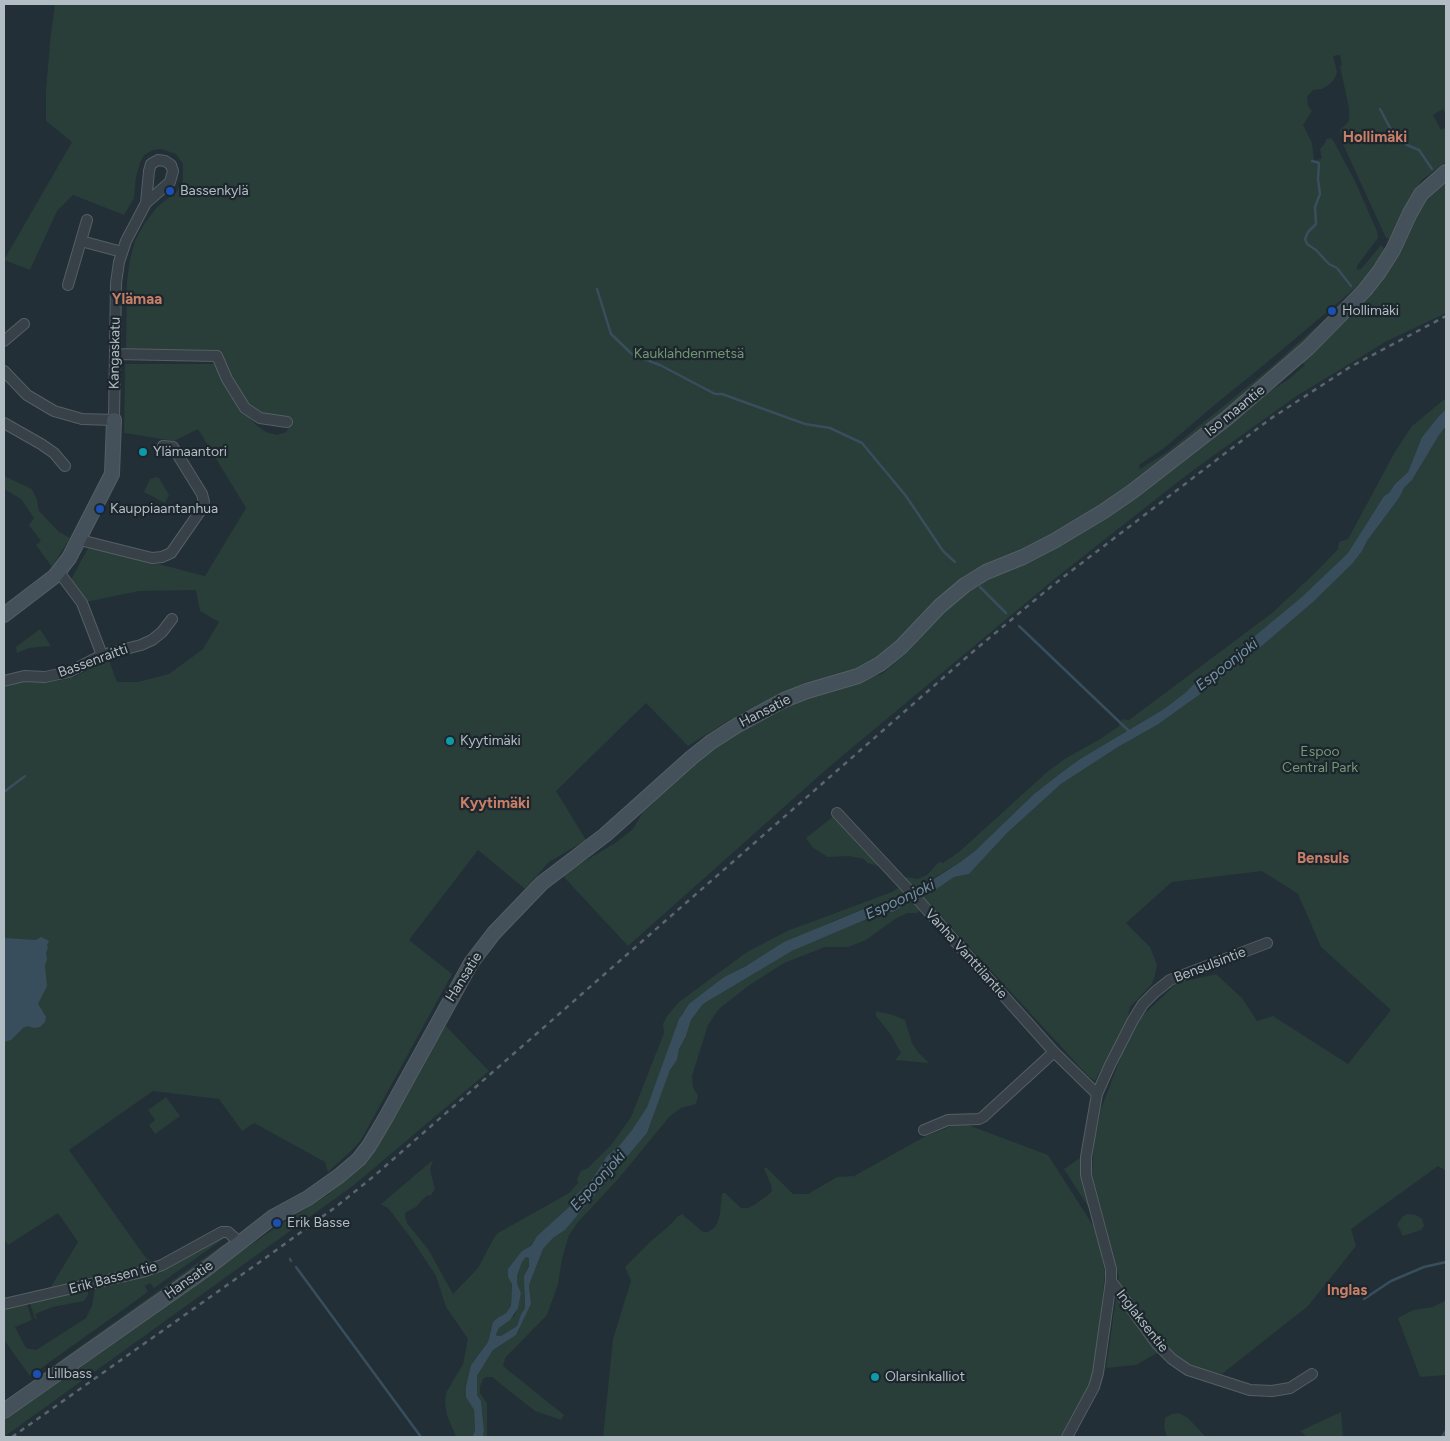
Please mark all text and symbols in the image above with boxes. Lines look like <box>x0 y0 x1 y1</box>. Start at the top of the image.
district label: Hollimäki <box>1343 129 1407 147</box>
place label: Bassenkylä <box>180 183 249 199</box>
marker: Bassenkylä <box>164 185 176 197</box>
district label: Ylämaa <box>112 291 162 309</box>
place label: Hollimäki <box>1342 303 1399 319</box>
marker: Hollimäki <box>1326 305 1338 317</box>
street label: Kangaskatu <box>106 317 124 389</box>
park label: Kauklahdenmetsä <box>634 346 744 362</box>
street label: Iso maantie <box>1202 382 1268 440</box>
place label: Ylämaantori <box>153 444 227 460</box>
marker: Ylämaantori <box>137 446 149 458</box>
place label: Kauppiaantanhua <box>110 501 218 517</box>
marker: Kauppiaantanhua <box>94 503 106 515</box>
water label: Espoonjoki <box>1192 635 1262 695</box>
street label: Bassenraitti <box>56 641 130 681</box>
street label: Hansatie <box>737 691 793 731</box>
place label: Kyytimäki <box>460 733 521 749</box>
marker: Kyytimäki <box>444 735 456 747</box>
park label: Espoo Central Park <box>1282 744 1358 776</box>
district label: Kyytimäki <box>460 795 530 813</box>
district label: Bensuls <box>1297 850 1349 868</box>
water label: Espoonjoki <box>863 876 937 924</box>
street label: Vanha Vanttilantie <box>921 906 1011 1002</box>
street label: Bensulsintie <box>1172 944 1248 986</box>
street label: Hansatie <box>442 949 486 1005</box>
water label: Espoonjoki <box>567 1148 629 1214</box>
place label: Erik Basse <box>287 1215 350 1231</box>
marker: Erik Basse <box>271 1217 283 1229</box>
street label: Hansatie <box>162 1257 216 1303</box>
street label: Erik Bassen tie <box>67 1258 159 1298</box>
district label: Inglas <box>1327 1282 1367 1300</box>
street label: Inglaksentie <box>1112 1286 1172 1356</box>
place label: Lillbass <box>47 1366 92 1382</box>
marker: Lillbass <box>31 1368 43 1380</box>
place label: Olarsinkalliot <box>885 1369 965 1385</box>
marker: Olarsinkalliot <box>869 1371 881 1383</box>

